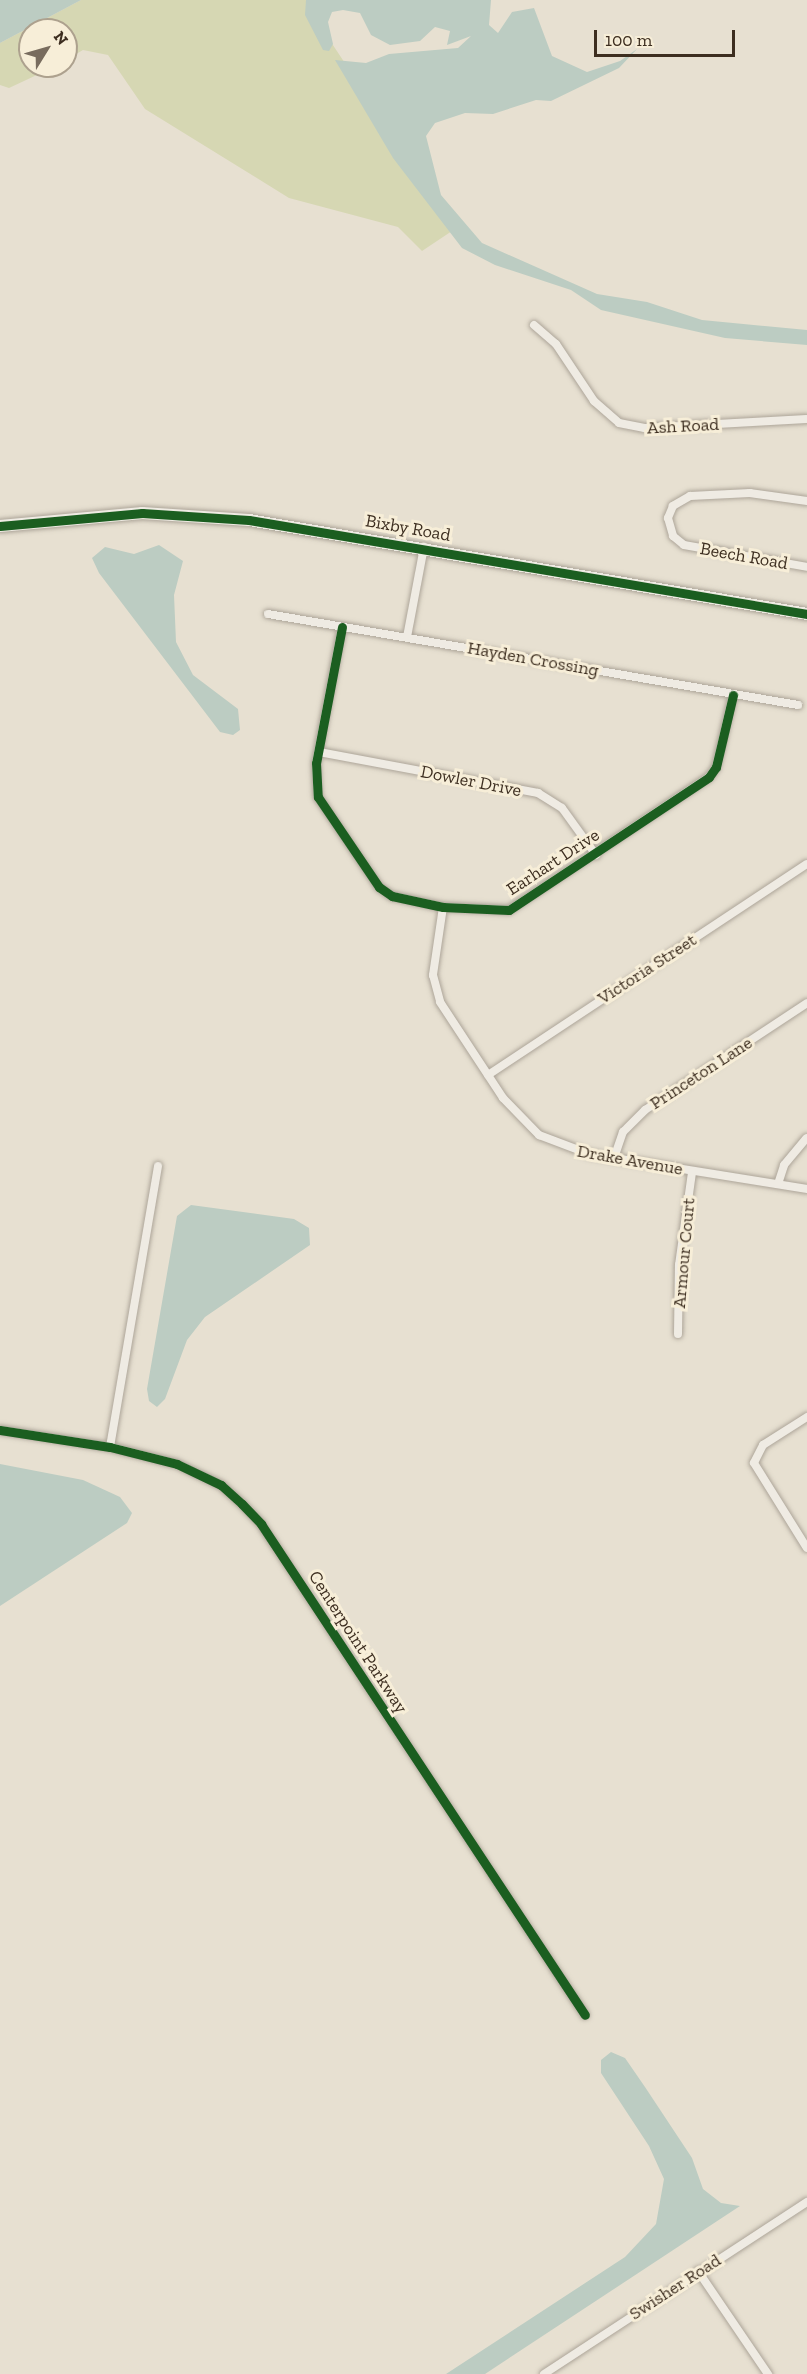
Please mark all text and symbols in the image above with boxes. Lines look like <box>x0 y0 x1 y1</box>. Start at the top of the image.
north arrow <box>18 18 78 78</box>
scale bar <box>597 18 738 56</box>
text: N <box>50 27 72 49</box>
text: 100 m <box>605 29 652 51</box>
street label: Ash Road <box>646 413 720 439</box>
street label: Bixby Road <box>364 510 452 546</box>
street label: Beech Road <box>698 538 790 574</box>
street label: Hayden Crossing <box>466 637 600 681</box>
street label: Dowler Drive <box>419 761 523 801</box>
street label: Earhart Drive <box>503 824 603 900</box>
street label: Victoria Street <box>594 929 700 1009</box>
street label: Princeton Lane <box>646 1032 756 1114</box>
street label: Drake Avenue <box>575 1140 685 1180</box>
street label: Armour Court <box>668 1197 700 1309</box>
street label: Centerpoint Parkway <box>304 1567 412 1717</box>
street label: Swisher Road <box>625 2249 725 2325</box>

